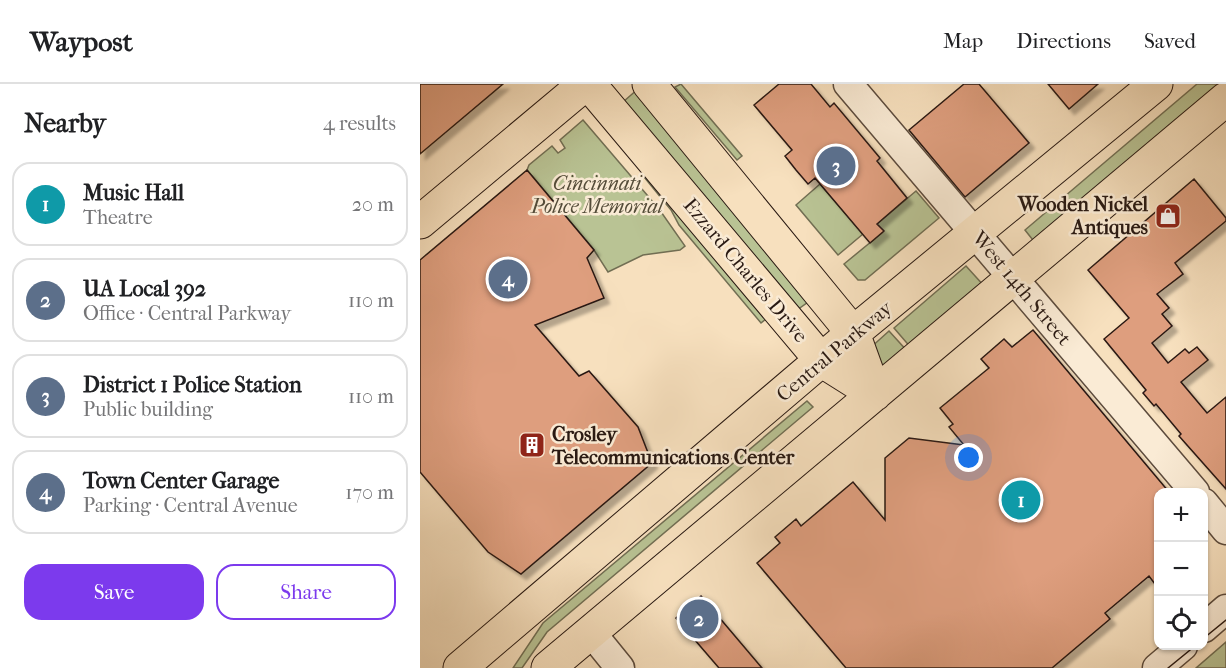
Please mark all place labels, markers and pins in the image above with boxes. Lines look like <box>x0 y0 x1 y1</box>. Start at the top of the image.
pin: 3 <box>816 144 856 188</box>
place label: Wooden Nickel Antiques <box>1017 193 1149 239</box>
shop icon: Wooden Nickel Antiques <box>1153 201 1183 231</box>
pin: 4 <box>488 256 527 302</box>
place label: Crosley Telecommunications Center <box>551 423 795 469</box>
building icon: Crosley Telecommunications Center <box>517 430 547 460</box>
pin: 1 <box>1002 478 1040 522</box>
pin: 2 <box>680 596 718 642</box>

